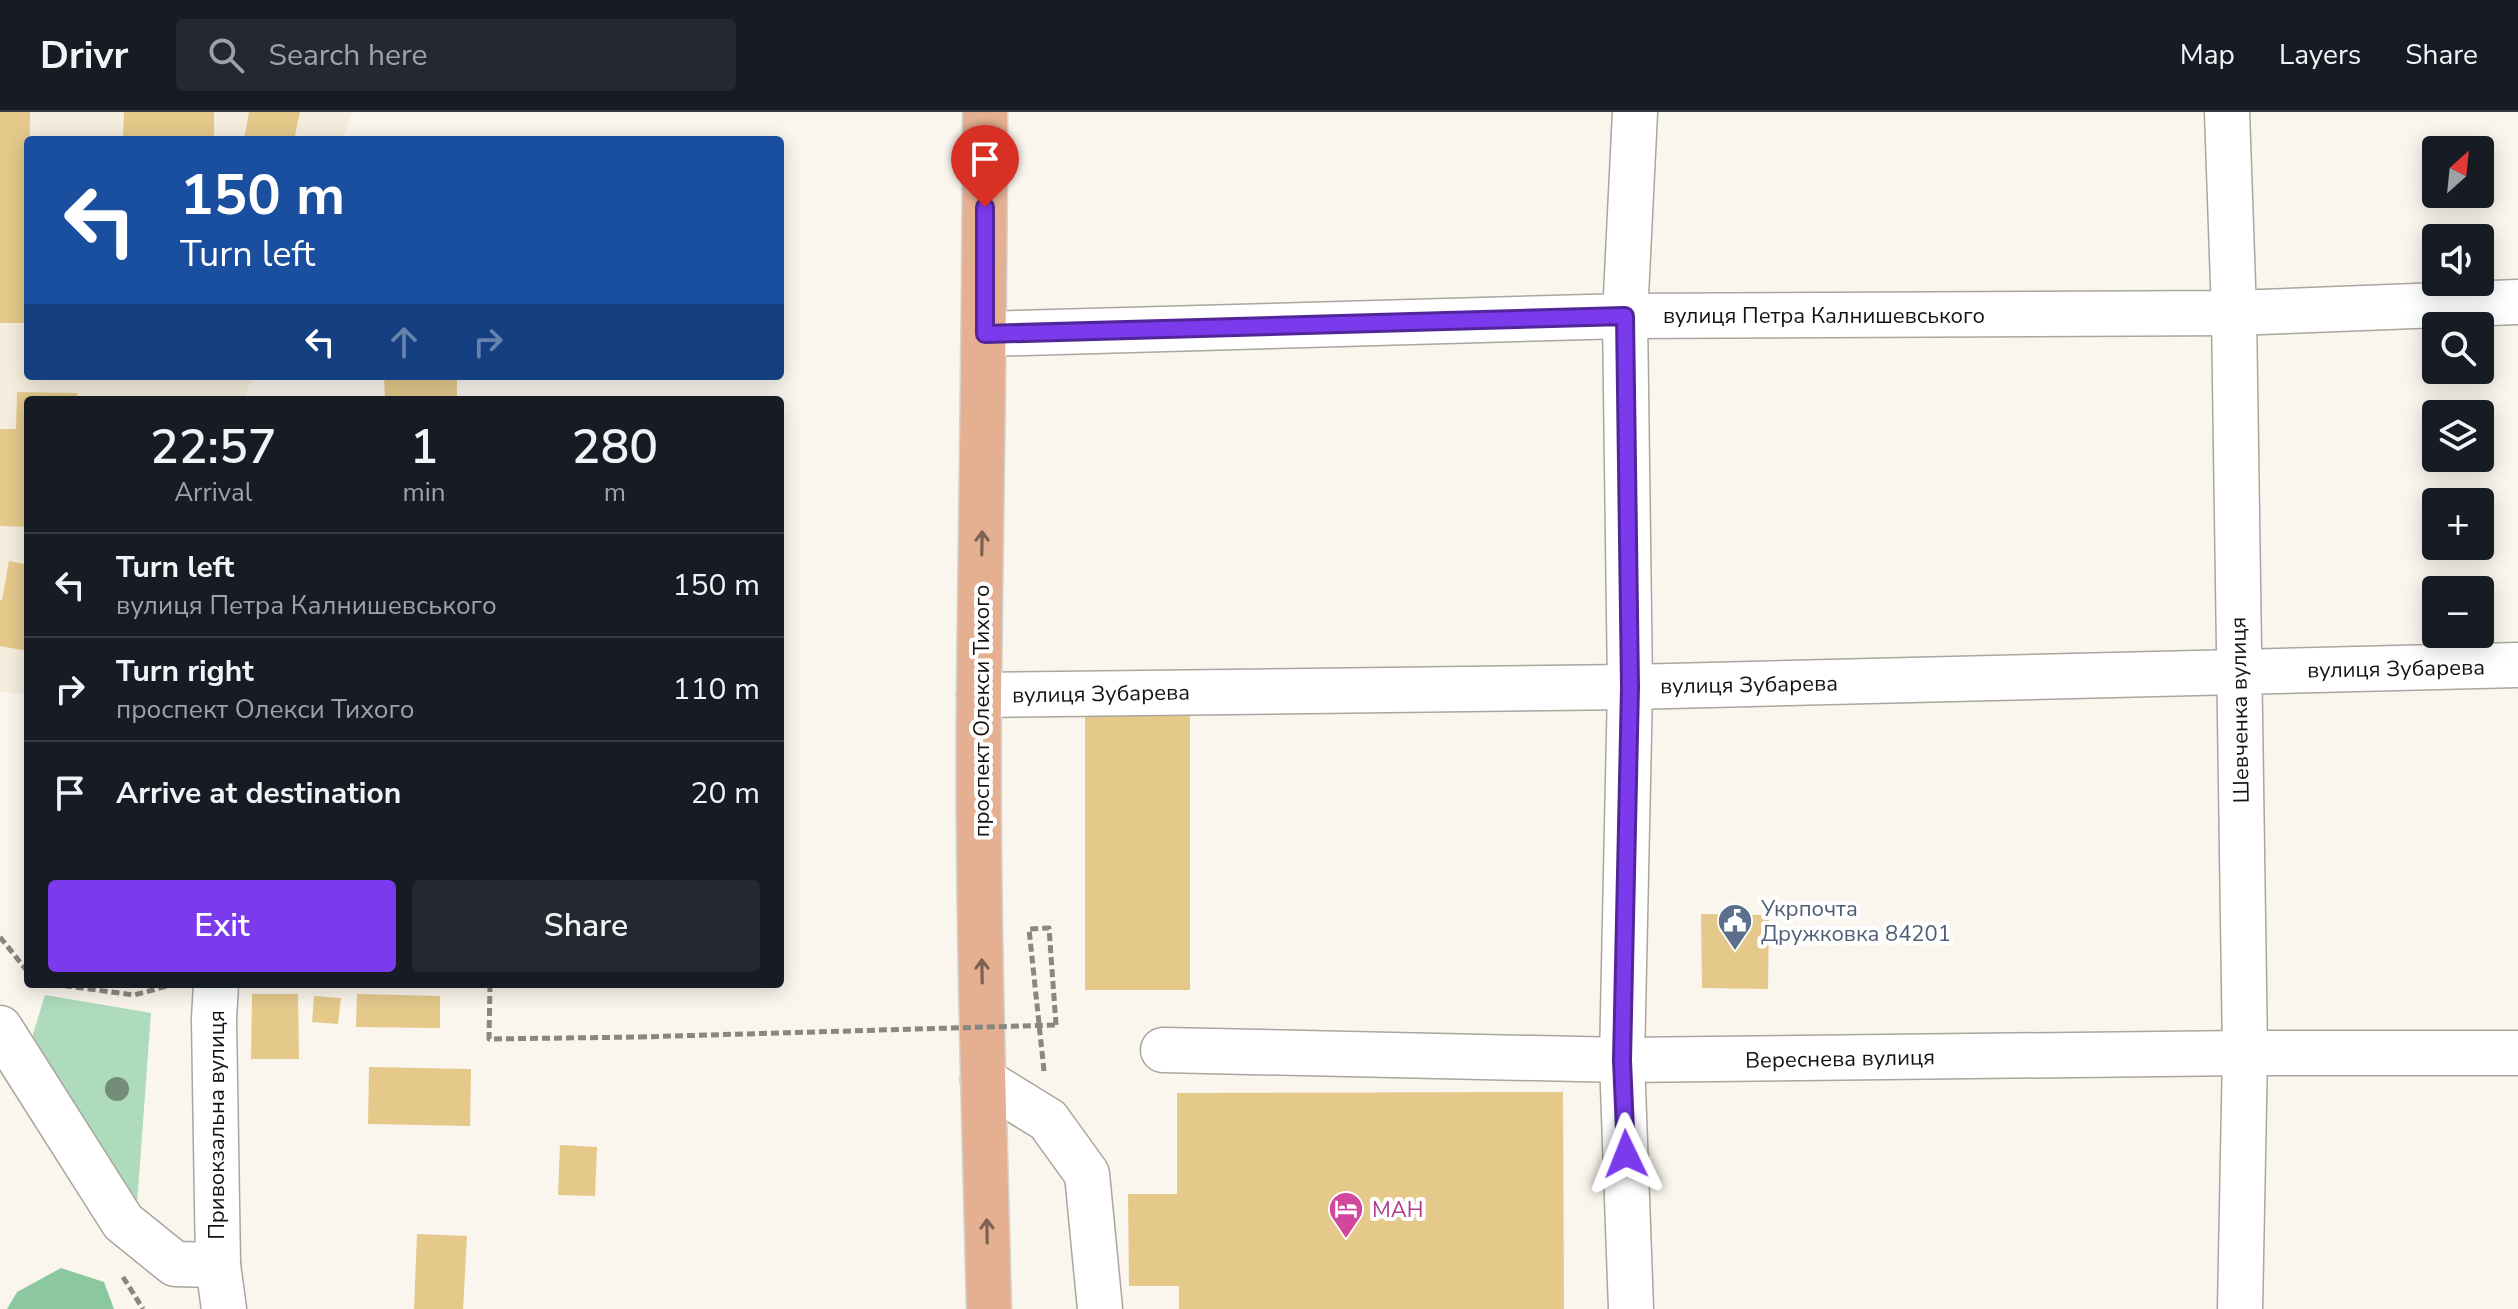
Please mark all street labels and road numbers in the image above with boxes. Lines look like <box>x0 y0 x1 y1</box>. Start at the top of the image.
street label: вулиця Петра Калнишевського <box>1663 301 1985 331</box>
street label: проспект Олекси Тихого <box>967 585 997 837</box>
street label: Шевченка вулиця <box>2223 616 2257 804</box>
street label: вулиця Зубарева <box>2307 652 2485 686</box>
street label: вулиця Зубарева <box>1660 668 1838 702</box>
street label: вулиця Зубарева <box>1012 677 1190 711</box>
street label: Привокзальна вулиця <box>202 1010 232 1240</box>
street label: Вереснева вулиця <box>1745 1042 1935 1076</box>

